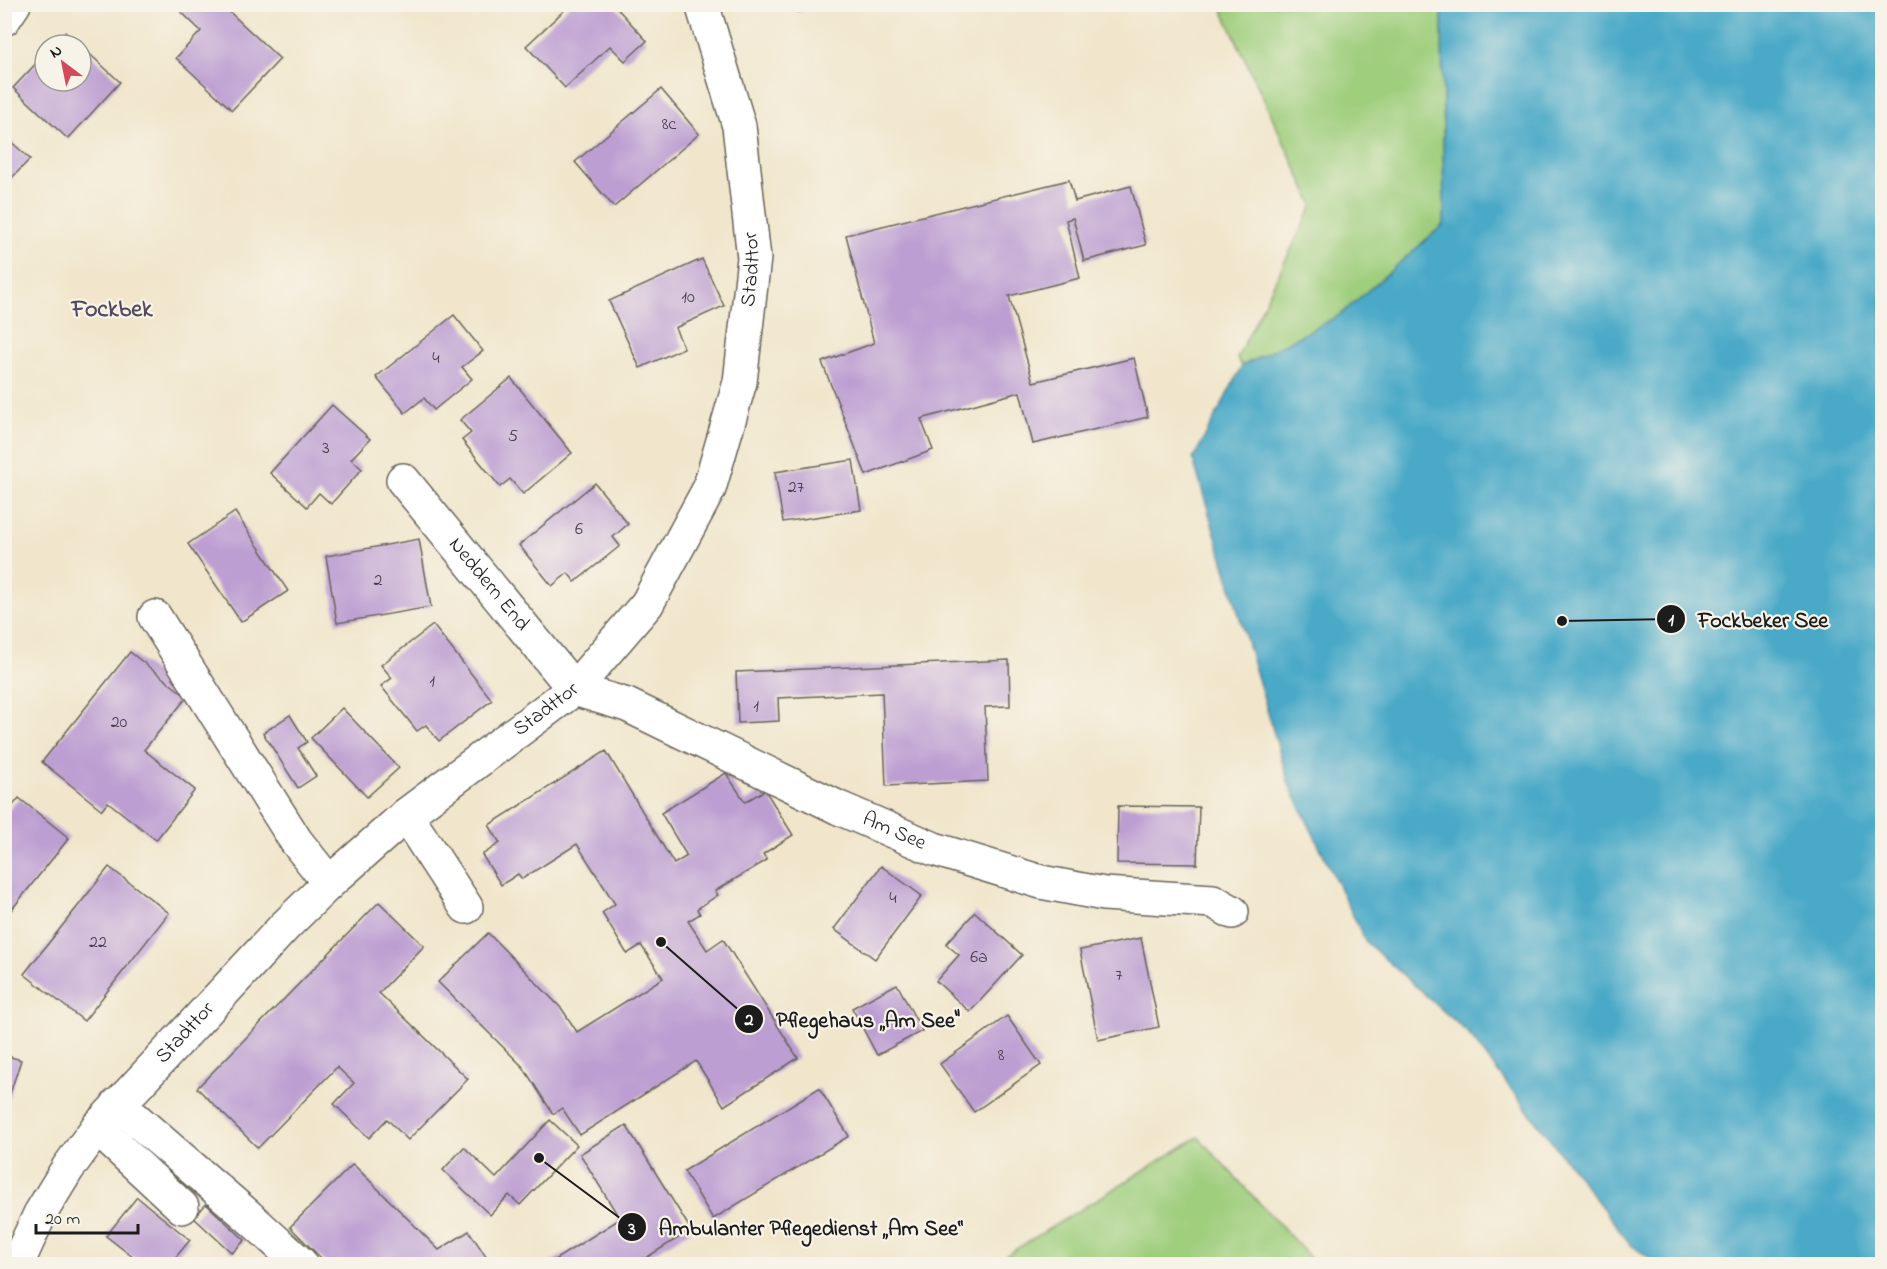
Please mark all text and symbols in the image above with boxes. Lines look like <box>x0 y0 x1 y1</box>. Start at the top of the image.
north arrow <box>33 33 93 93</box>
text: N <box>45 39 67 65</box>
house number: 8c <box>662 112 676 138</box>
street label: Stadttor <box>734 230 769 308</box>
house number: 10 <box>681 285 695 311</box>
district label: Fockbek <box>71 293 153 328</box>
house number: 4 <box>432 346 440 372</box>
house number: 5 <box>508 424 518 450</box>
house number: 3 <box>322 436 330 462</box>
house number: 27 <box>788 475 805 501</box>
house number: 6 <box>575 517 583 543</box>
street label: Neddern End <box>441 531 536 638</box>
house number: 2 <box>374 568 383 594</box>
callout: Fockbeker See <box>1656 599 1841 639</box>
text: Fockbeker See <box>1697 606 1829 638</box>
text: 1 <box>1668 608 1674 634</box>
house number: 1 <box>429 669 435 695</box>
street label: Stadttor <box>507 675 586 744</box>
house number: 1 <box>753 694 759 720</box>
house number: 20 <box>111 710 128 736</box>
street label: Am See <box>857 805 931 859</box>
house number: 4 <box>889 886 897 912</box>
house number: 22 <box>89 930 107 956</box>
house number: 6a <box>970 945 988 971</box>
house number: 7 <box>1115 963 1123 989</box>
street label: Stadttor <box>149 995 222 1071</box>
callout: Pflegehaus „Am See" <box>734 999 972 1039</box>
text: Pflegehaus „Am See" <box>776 1006 960 1039</box>
text: 2 <box>744 1008 754 1034</box>
house number: 8 <box>998 1043 1005 1069</box>
scale bar <box>36 1197 138 1235</box>
text: 20 m <box>45 1207 80 1233</box>
callout: Ambulanter Pflegedienst „Am See“ <box>617 1207 975 1247</box>
text: Ambulanter Pflegedienst „Am See“ <box>659 1214 964 1247</box>
text: 3 <box>627 1217 636 1243</box>

